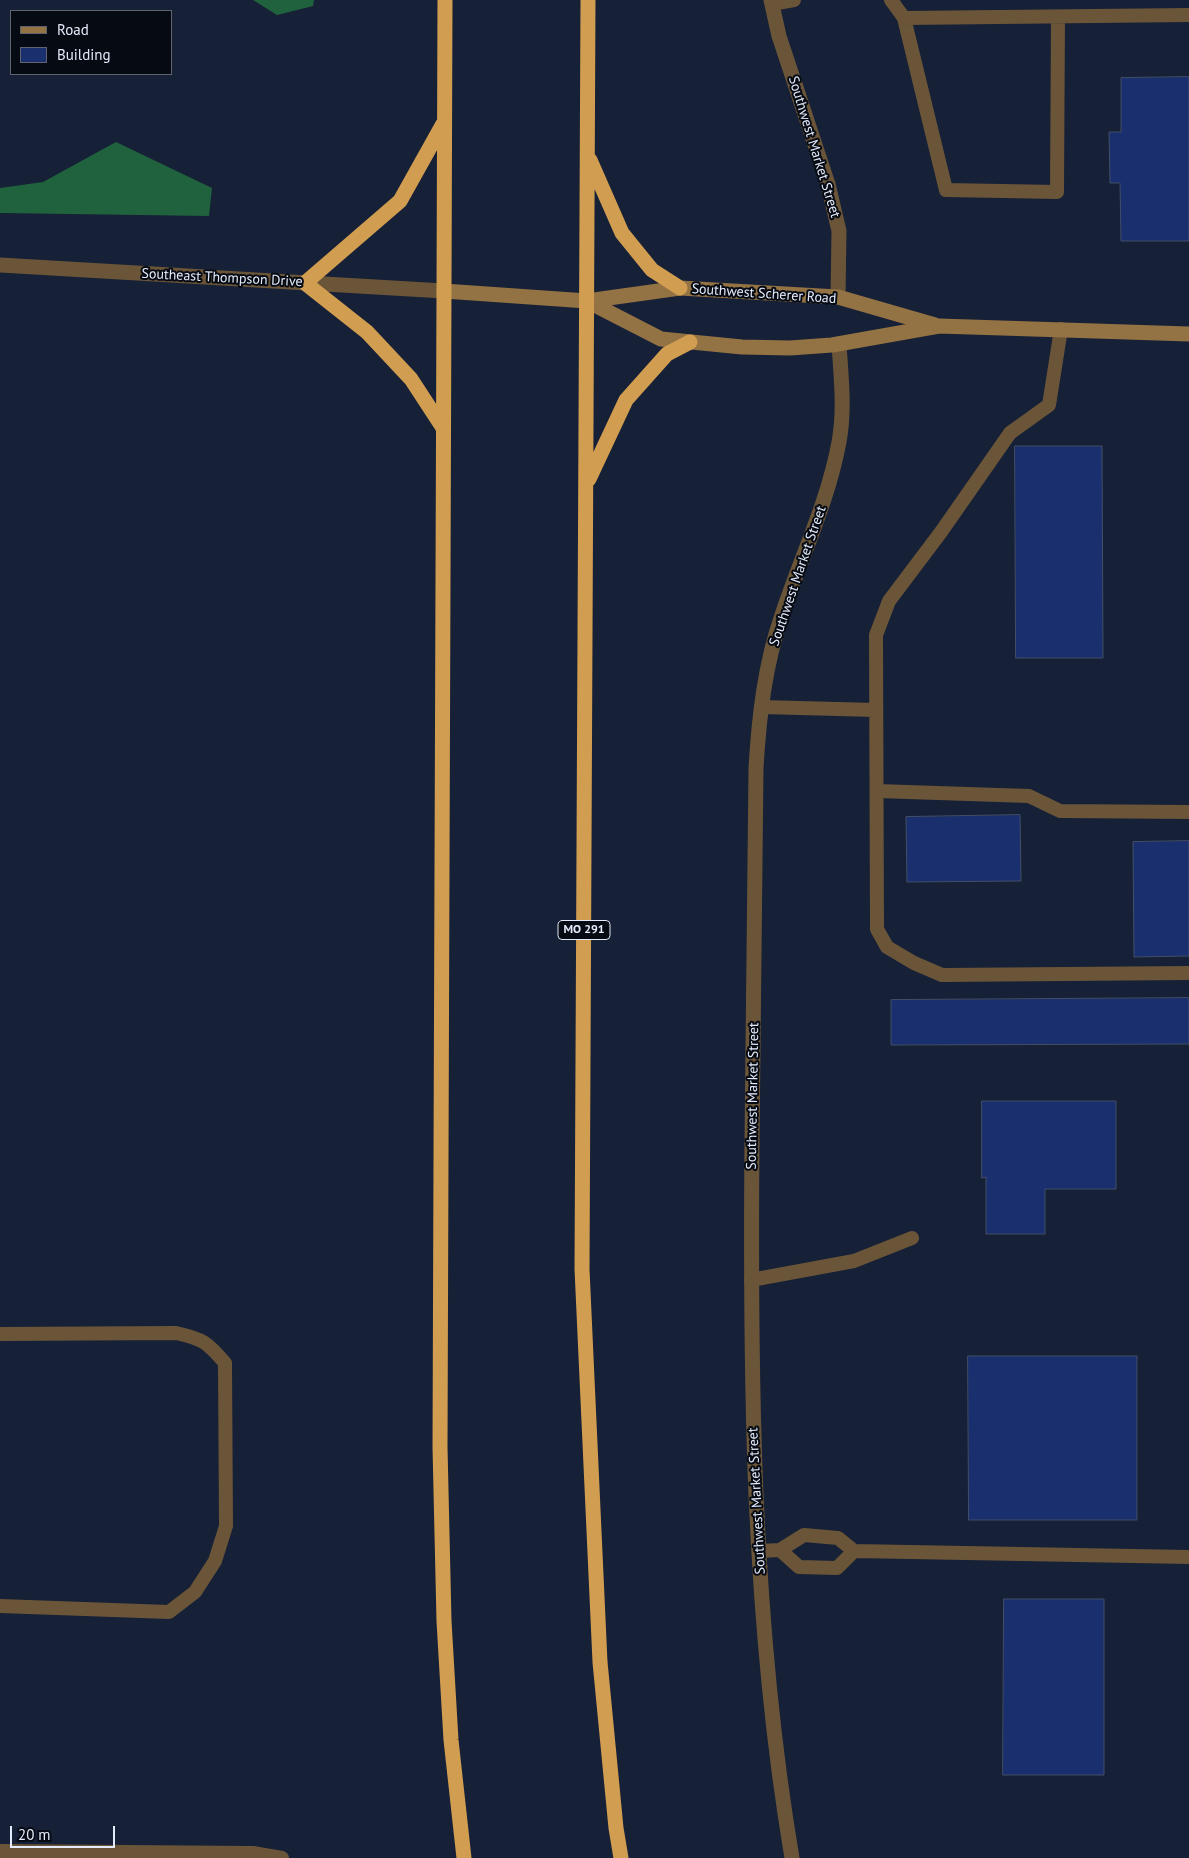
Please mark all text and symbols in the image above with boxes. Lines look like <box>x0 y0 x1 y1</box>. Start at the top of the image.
legend <box>10 10 172 75</box>
text: Road <box>57 20 89 39</box>
text: Building <box>57 45 111 64</box>
street label: Southwest Market Street <box>784 74 844 220</box>
street label: Southeast Thompson Drive <box>141 265 303 291</box>
street label: Southwest Scherer Road <box>691 281 837 307</box>
street label: Southwest Market Street <box>766 504 830 648</box>
road number: MO 291 <box>558 920 610 940</box>
street label: Southwest Market Street <box>743 1022 763 1170</box>
street label: Southwest Market Street <box>745 1427 769 1575</box>
scale bar <box>12 1816 118 1848</box>
text: 20 m <box>18 1825 51 1844</box>

